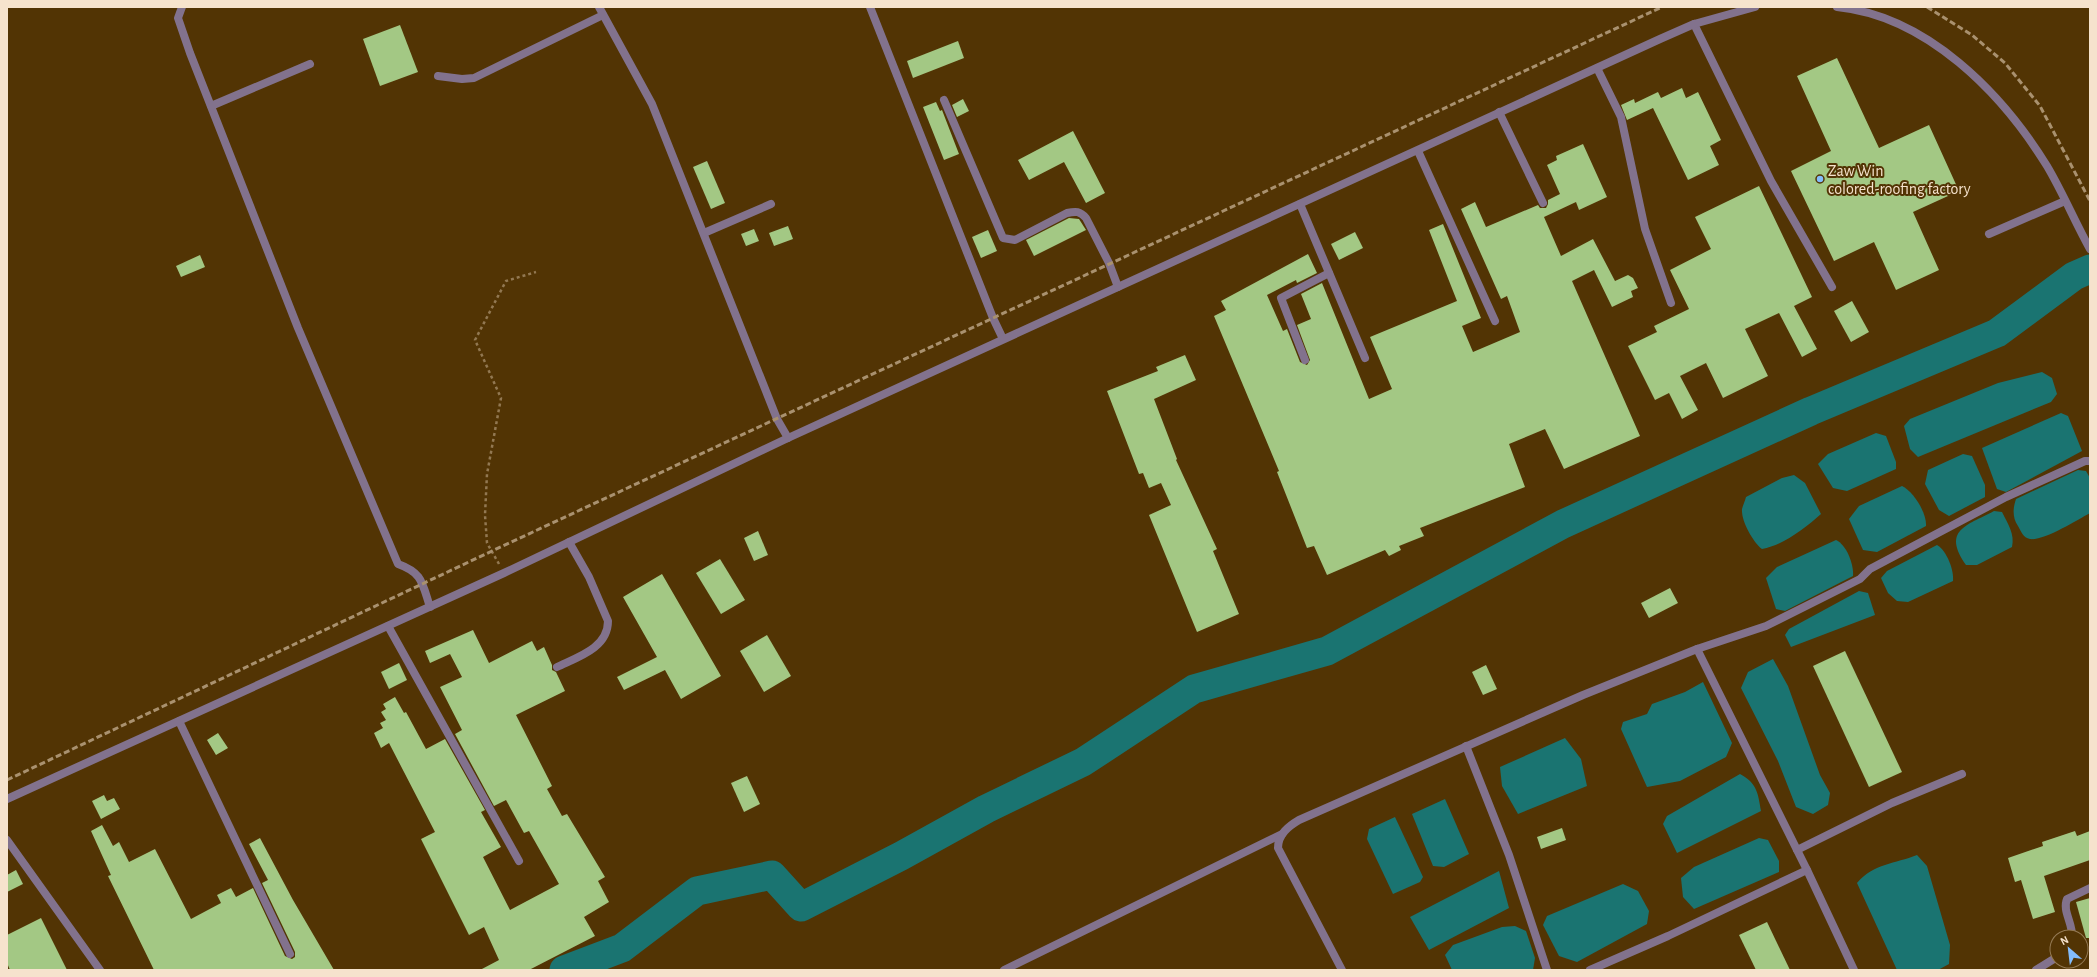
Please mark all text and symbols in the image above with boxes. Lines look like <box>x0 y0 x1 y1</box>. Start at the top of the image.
place label: Zaw Win colored-roofing factory <box>1828 163 1971 198</box>
marker: Zaw Win colored-roofing factory <box>1815 174 1825 184</box>
north arrow <box>2049 929 2089 969</box>
text: N <box>2059 934 2071 947</box>

